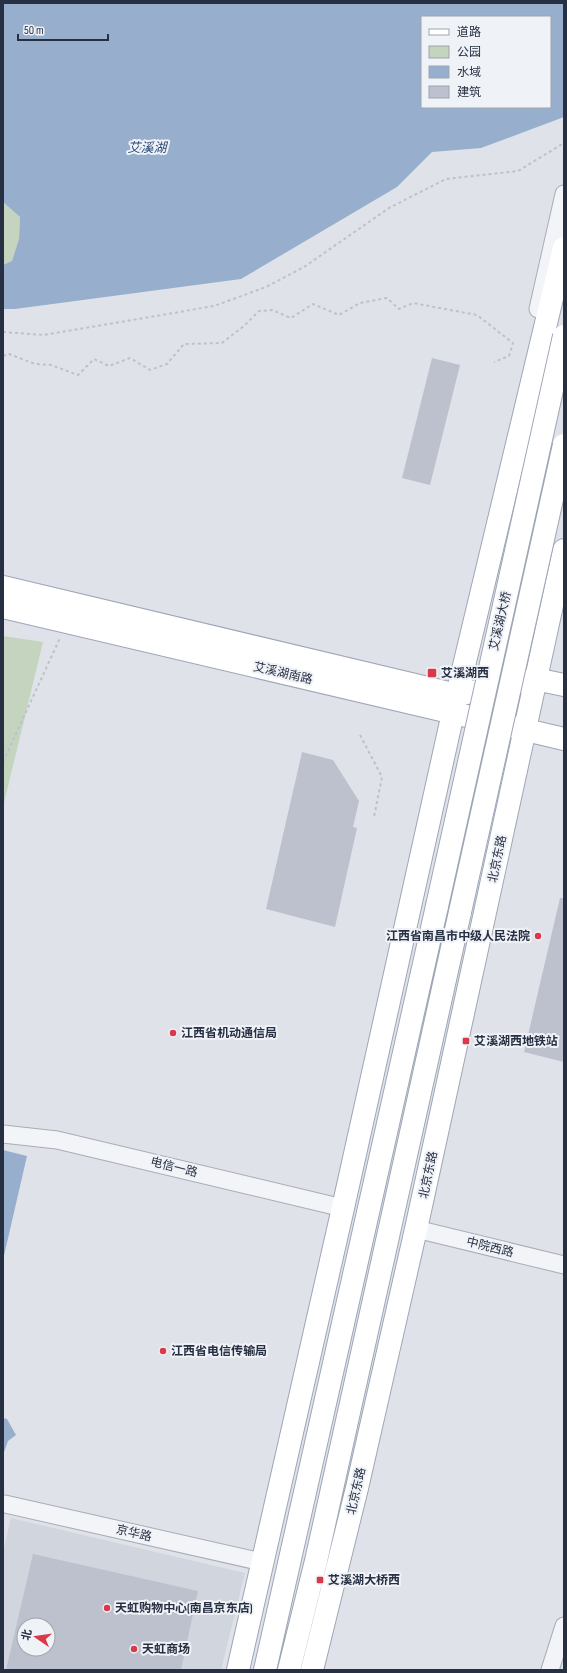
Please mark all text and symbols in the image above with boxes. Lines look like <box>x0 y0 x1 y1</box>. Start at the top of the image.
scale bar <box>18 16 108 42</box>
legend <box>421 16 551 108</box>
text: 50 m <box>24 23 44 38</box>
text: 道路 <box>457 25 481 40</box>
text: 公园 <box>457 45 481 60</box>
text: 水域 <box>457 65 481 80</box>
text: 建筑 <box>457 85 481 100</box>
water label: 艾溪湖 <box>127 140 168 156</box>
street label: 艾溪湖大桥 <box>486 590 515 652</box>
street label: 艾溪湖南路 <box>252 659 314 688</box>
place label: 艾溪湖西 <box>441 666 489 681</box>
marker: 艾溪湖西 <box>426 667 438 679</box>
street label: 北京东路 <box>485 834 510 884</box>
place label: 江西省南昌市中级人民法院 <box>386 929 530 944</box>
marker: 江西省南昌市中级人民法院 <box>533 931 543 941</box>
place label: 江西省机动通信局 <box>181 1026 277 1041</box>
marker: 江西省机动通信局 <box>168 1028 178 1038</box>
place label: 艾溪湖西地铁站 <box>474 1034 558 1049</box>
marker: 艾溪湖西地铁站 <box>461 1036 471 1046</box>
street label: 北京东路 <box>416 1150 441 1200</box>
street label: 电信一路 <box>149 1154 199 1181</box>
street label: 中院西路 <box>465 1234 515 1261</box>
place label: 江西省电信传输局 <box>171 1344 267 1359</box>
marker: 江西省电信传输局 <box>158 1346 168 1356</box>
street label: 北京东路 <box>344 1466 369 1516</box>
street label: 京华路 <box>115 1522 153 1545</box>
place label: 艾溪湖大桥西 <box>328 1573 400 1588</box>
marker: 艾溪湖大桥西 <box>315 1575 325 1585</box>
place label: 天虹购物中心(南昌京东店) <box>115 1601 253 1616</box>
marker: 天虹购物中心(南昌京东店) <box>102 1603 112 1613</box>
north arrow <box>16 1617 56 1657</box>
text: 北 <box>19 1628 34 1642</box>
place label: 天虹商场 <box>142 1642 190 1657</box>
marker: 天虹商场 <box>129 1644 139 1654</box>

